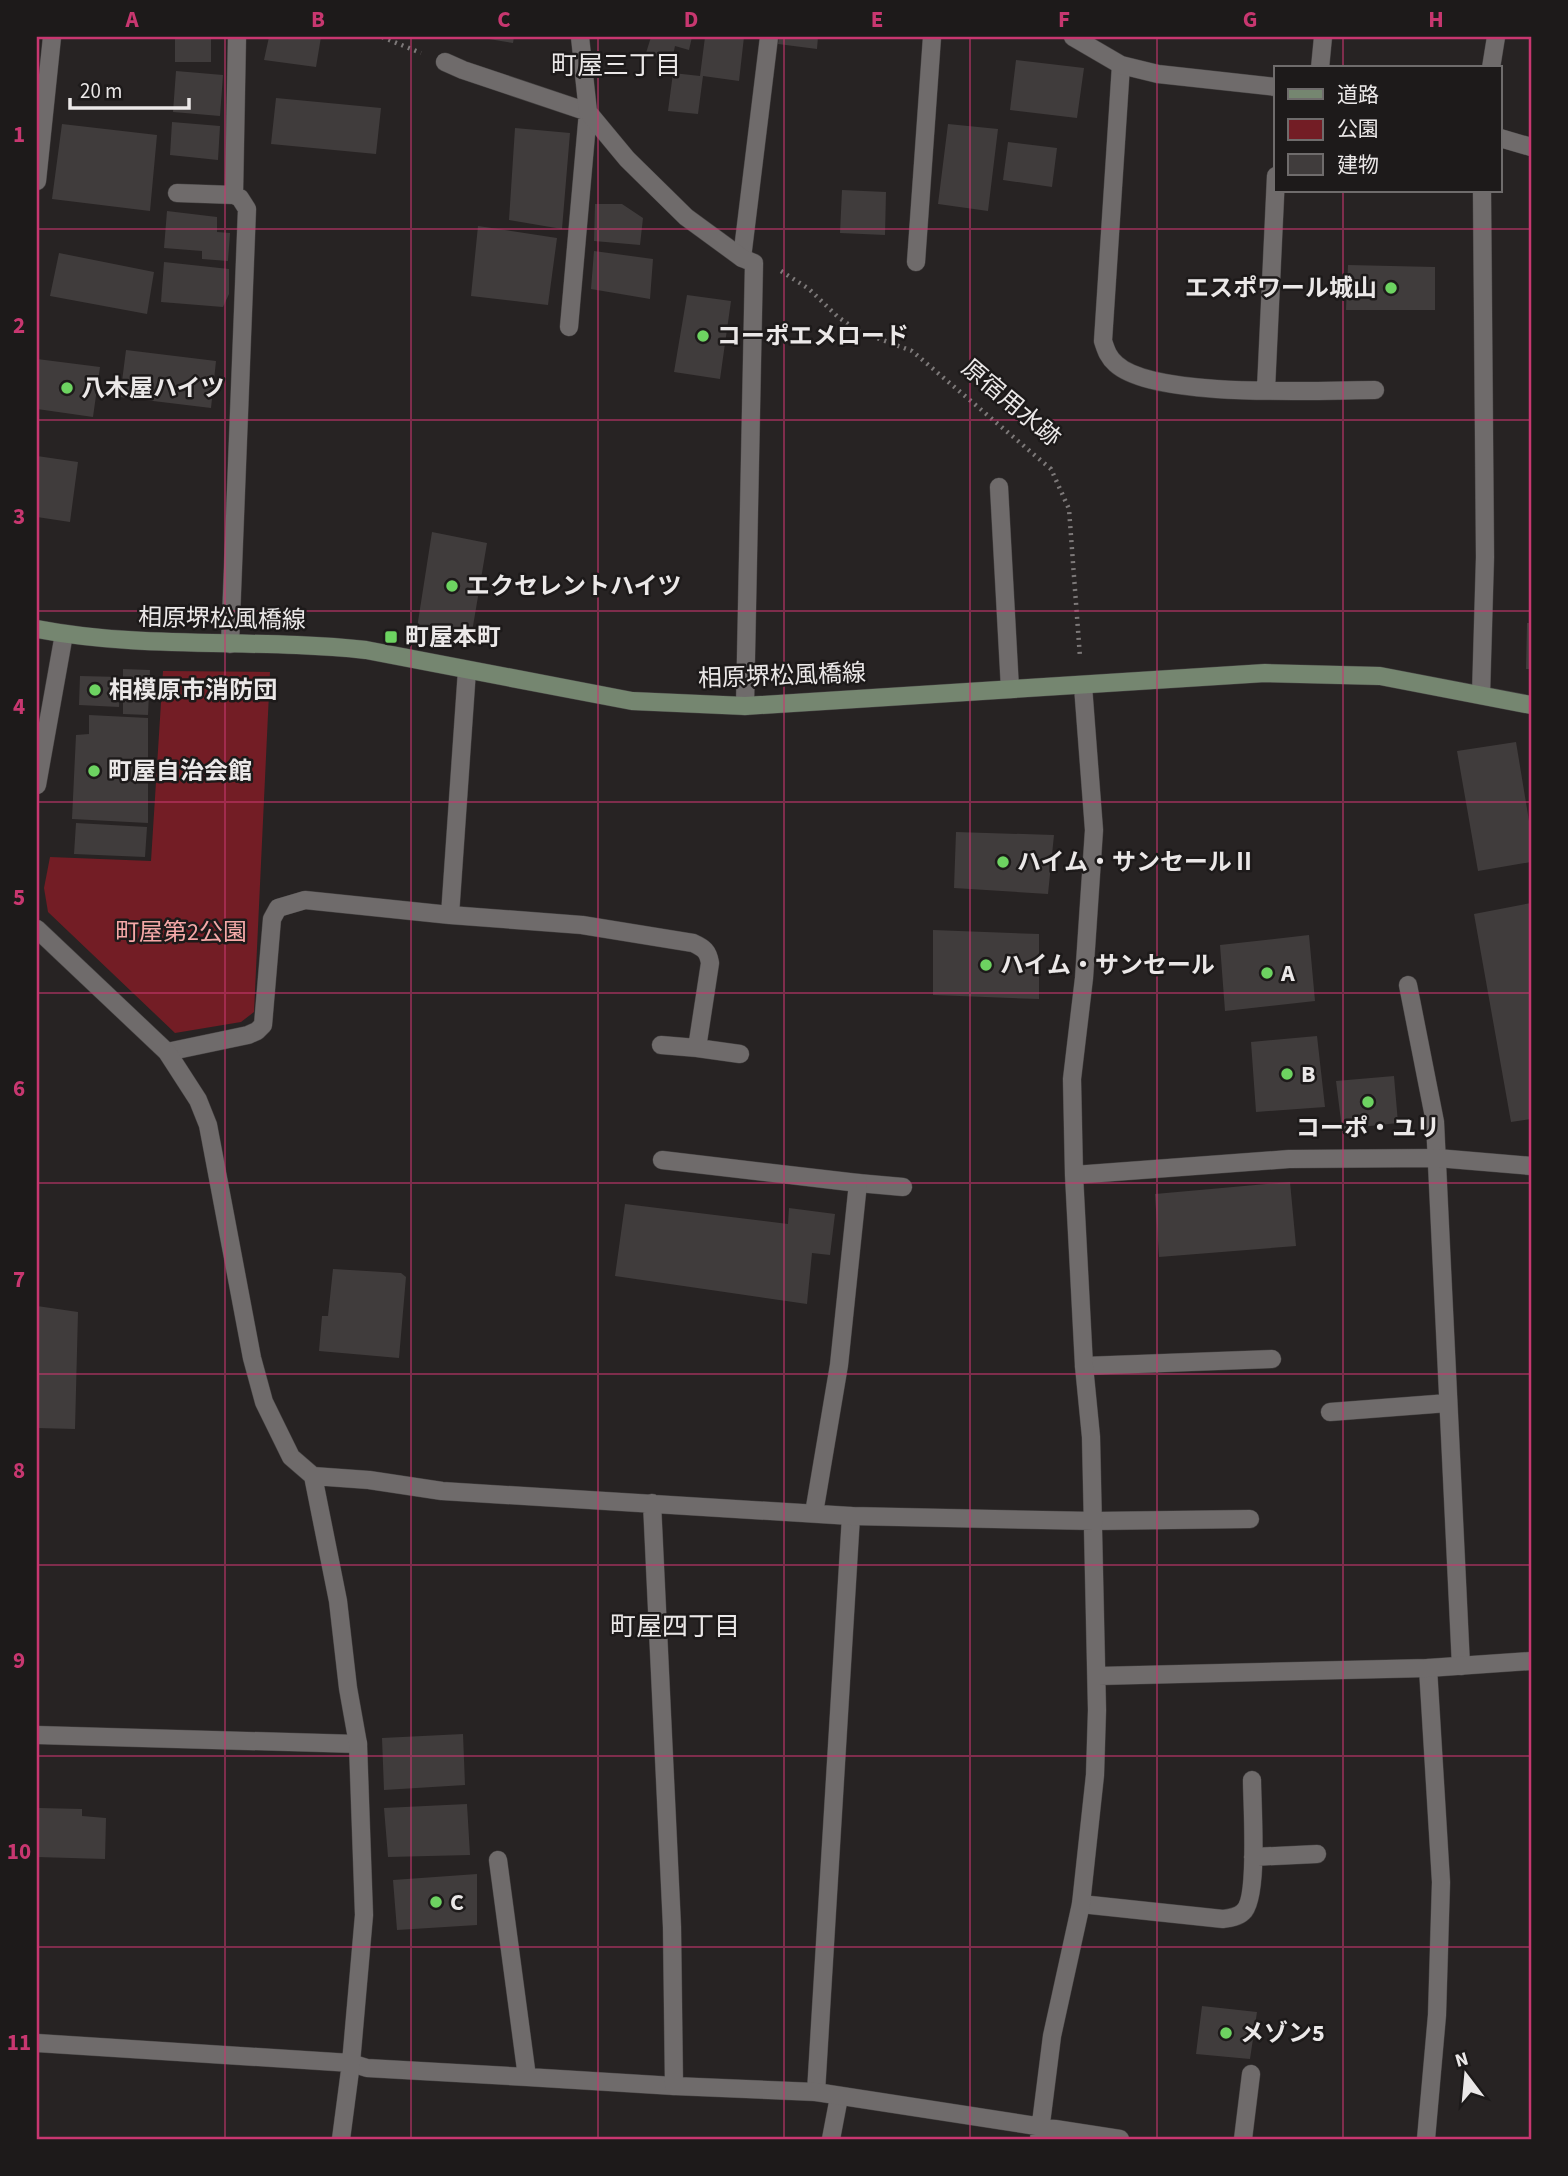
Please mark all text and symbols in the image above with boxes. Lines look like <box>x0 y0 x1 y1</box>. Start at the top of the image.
text: A <box>124 3 139 36</box>
text: B <box>311 3 325 36</box>
text: C <box>497 3 511 36</box>
text: D <box>684 3 698 36</box>
text: E <box>871 3 883 36</box>
text: F <box>1058 3 1070 36</box>
text: G <box>1243 3 1257 36</box>
text: H <box>1428 3 1444 36</box>
district label: 町屋三丁目 <box>551 47 681 84</box>
scale bar <box>70 66 189 110</box>
legend <box>1274 66 1502 192</box>
text: 20 m <box>80 76 122 106</box>
text: 道路 <box>1337 80 1379 110</box>
text: 公園 <box>1337 114 1379 144</box>
text: 1 <box>13 118 25 151</box>
text: 建物 <box>1337 150 1379 180</box>
place label: エスポワール城山 <box>1185 271 1377 306</box>
marker: エスポワール城山 <box>1383 280 1399 296</box>
text: 2 <box>13 309 25 342</box>
place label: コーポエメロード <box>717 319 909 354</box>
marker: コーポエメロード <box>695 328 711 344</box>
street label: 原宿用水跡 <box>954 351 1068 455</box>
place label: 八木屋ハイツ <box>81 371 225 406</box>
marker: 八木屋ハイツ <box>59 380 75 396</box>
text: 3 <box>13 500 25 533</box>
place label: エクセレントハイツ <box>466 569 682 604</box>
marker: エクセレントハイツ <box>444 578 460 594</box>
street label: 相原堺松風橋線 <box>138 600 306 638</box>
place label: 町屋本町 <box>405 620 501 655</box>
marker: 町屋本町 <box>383 629 399 645</box>
street label: 相原堺松風橋線 <box>697 656 867 696</box>
place label: 相模原市消防団 <box>109 673 277 708</box>
marker: 相模原市消防団 <box>87 682 103 698</box>
text: 4 <box>13 690 25 723</box>
place label: 町屋自治会館 <box>108 754 252 789</box>
marker: 町屋自治会館 <box>86 763 102 779</box>
place label: ハイム・サンセールⅡ <box>1017 845 1256 880</box>
marker: ハイム・サンセールⅡ <box>995 854 1011 870</box>
text: 5 <box>13 881 25 914</box>
park label: 町屋第2公園 <box>115 915 247 950</box>
place label: ハイム・サンセール <box>1000 948 1215 983</box>
place label: A <box>1280 956 1295 991</box>
marker: ハイム・サンセール <box>978 957 994 973</box>
marker: A <box>1259 965 1275 981</box>
place label: B <box>1301 1057 1316 1092</box>
marker: B <box>1279 1066 1295 1082</box>
text: 6 <box>13 1072 25 1105</box>
marker: コーポ・ユリ <box>1360 1094 1376 1110</box>
place label: コーポ・ユリ <box>1296 1111 1440 1146</box>
text: 7 <box>13 1263 25 1296</box>
text: 8 <box>13 1454 25 1487</box>
district label: 町屋四丁目 <box>610 1608 740 1645</box>
text: 9 <box>13 1644 25 1677</box>
text: 10 <box>7 1835 31 1868</box>
place label: C <box>450 1885 464 1920</box>
marker: C <box>428 1894 444 1910</box>
place label: メゾン5 <box>1240 2016 1325 2051</box>
marker: メゾン5 <box>1218 2025 1234 2041</box>
text: 11 <box>7 2026 31 2059</box>
north arrow <box>1432 2039 1502 2110</box>
text: N <box>1452 2045 1472 2075</box>

